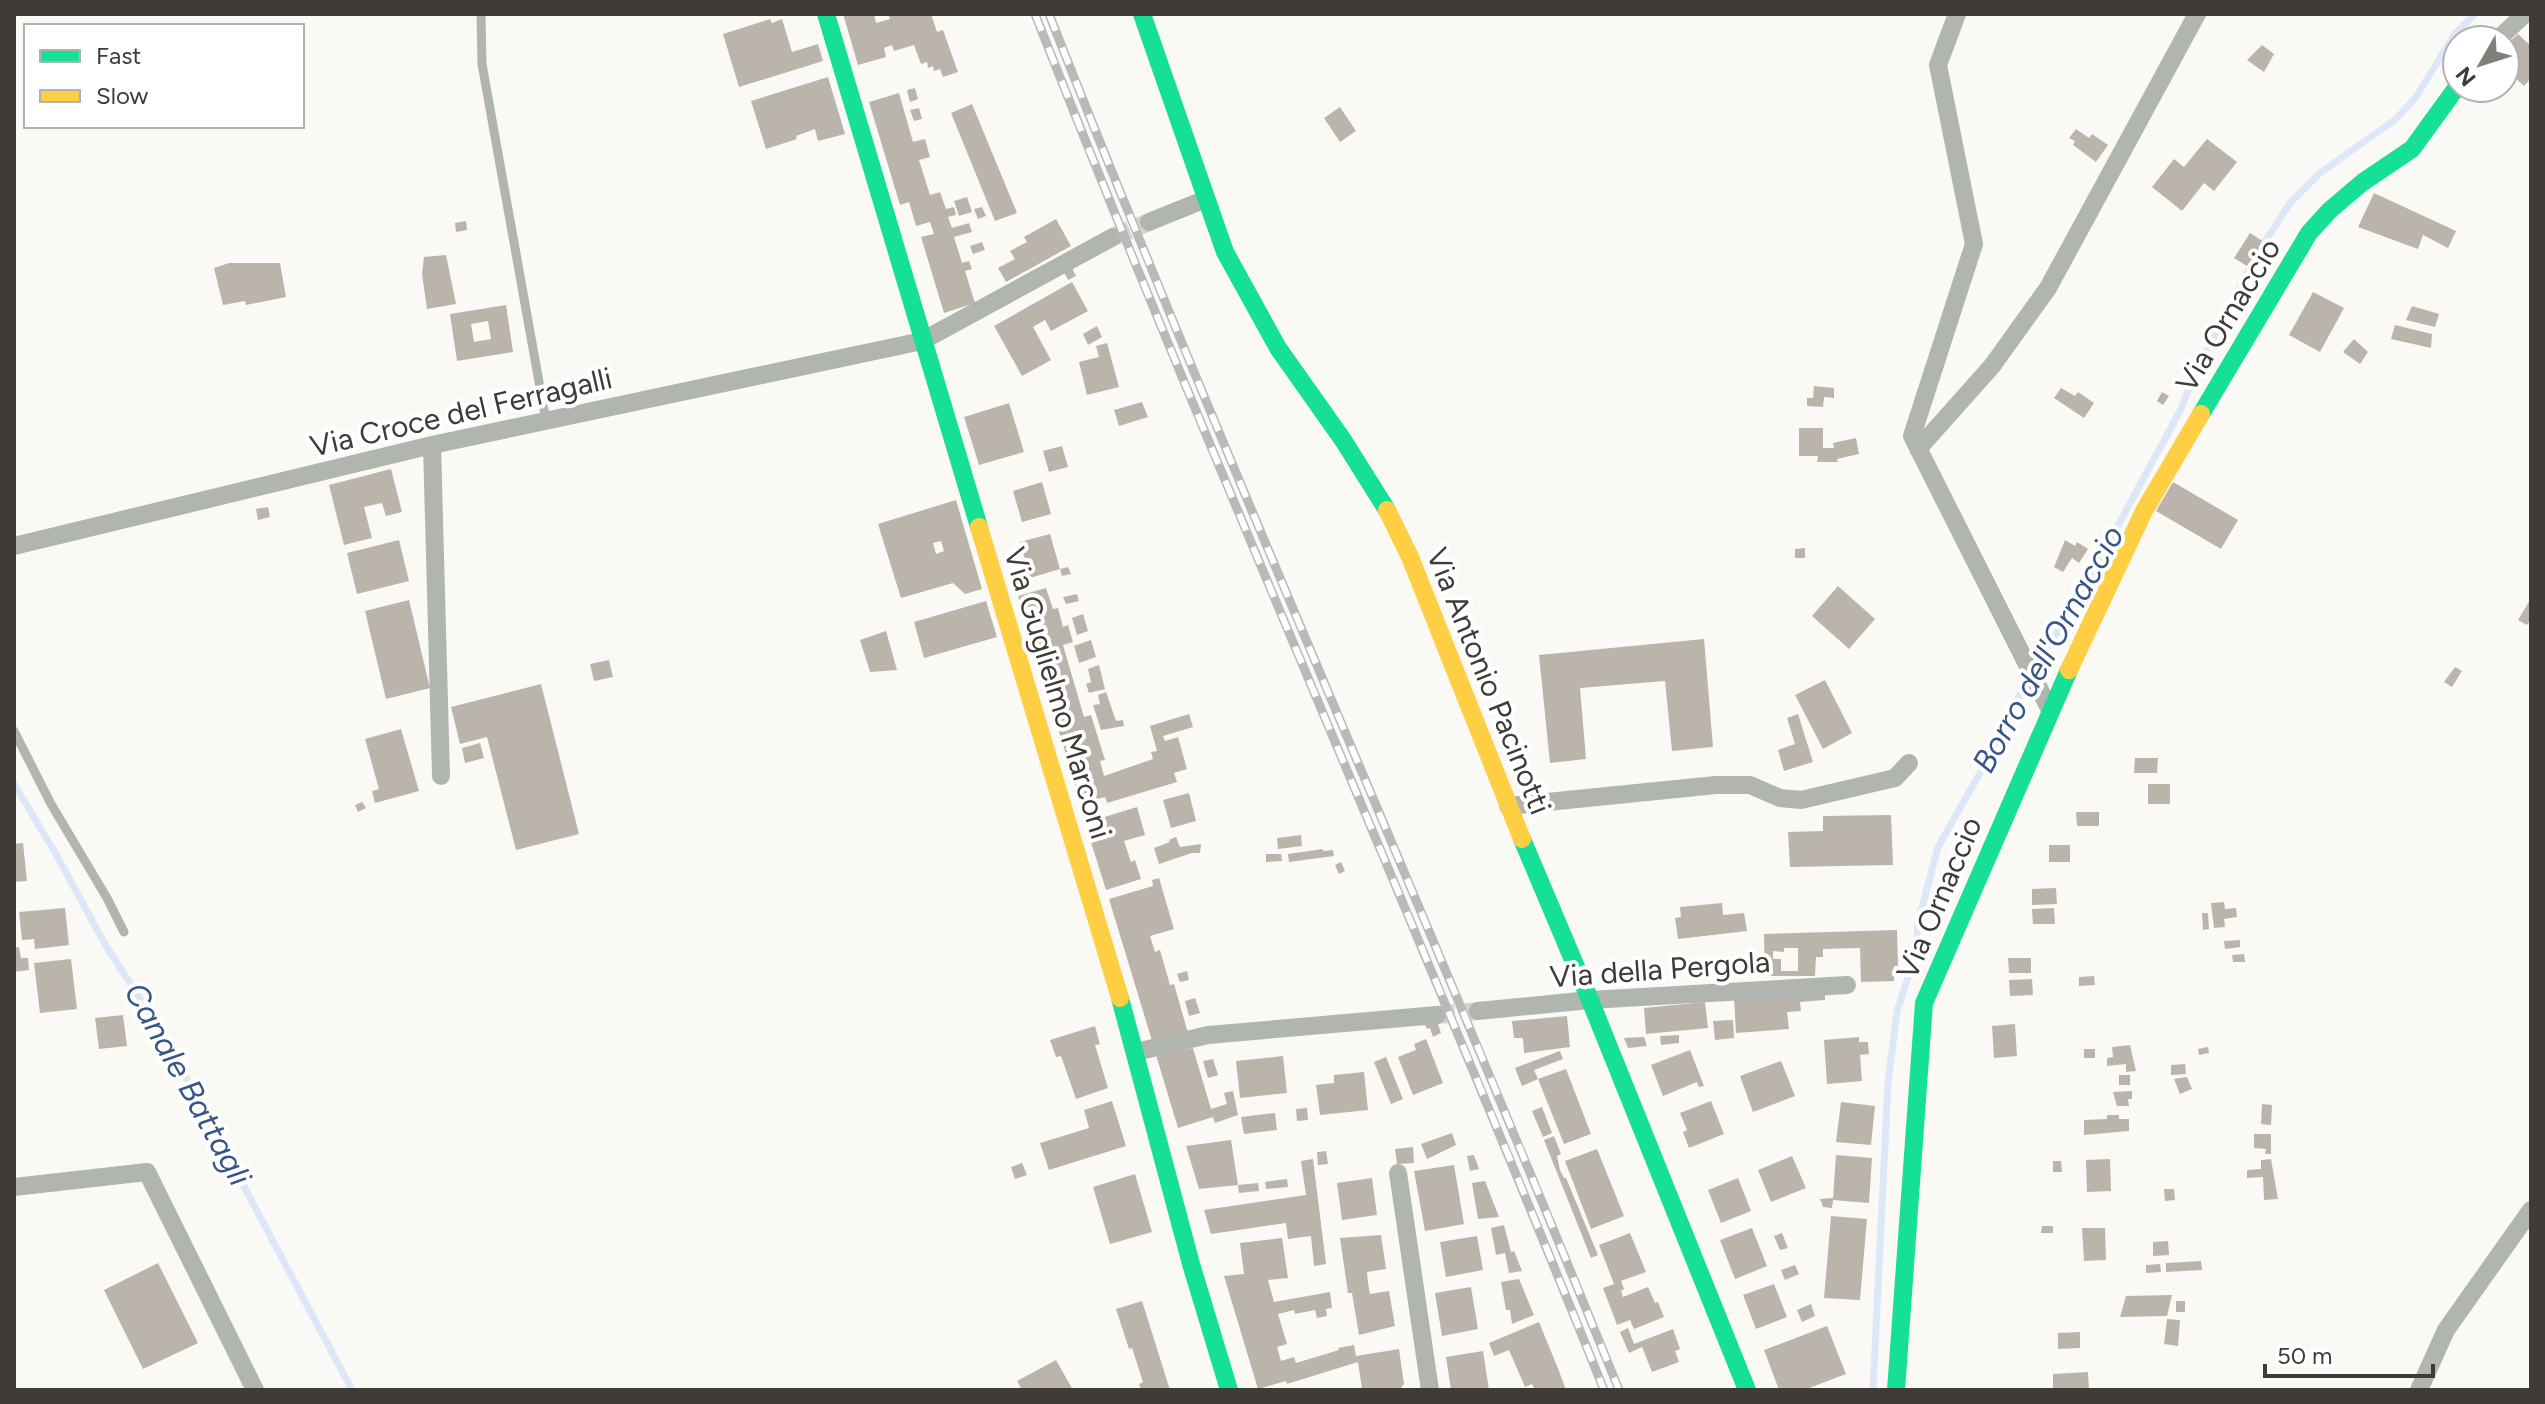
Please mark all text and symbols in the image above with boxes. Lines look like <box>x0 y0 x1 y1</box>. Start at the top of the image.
legend <box>24 24 304 128</box>
north arrow <box>2441 24 2521 104</box>
text: Fast <box>96 41 141 70</box>
text: N <box>2450 61 2482 91</box>
text: Slow <box>96 81 149 110</box>
street label: Via Ornaccio <box>2168 231 2288 399</box>
street label: Via Croce del Ferragalli <box>306 359 616 465</box>
water label: Borro dell'Ornaccio <box>1964 519 2132 779</box>
street label: Via Antonio Pacinotti <box>1419 542 1559 820</box>
street label: Via Guglielmo Marconi <box>996 543 1120 843</box>
street label: Via Ornaccio <box>1888 811 1990 985</box>
street label: Via della Pergola <box>1549 943 1771 995</box>
water label: Canale Battagli <box>117 976 260 1193</box>
scale bar <box>2265 1328 2433 1378</box>
text: 50 m <box>2277 1341 2333 1370</box>

